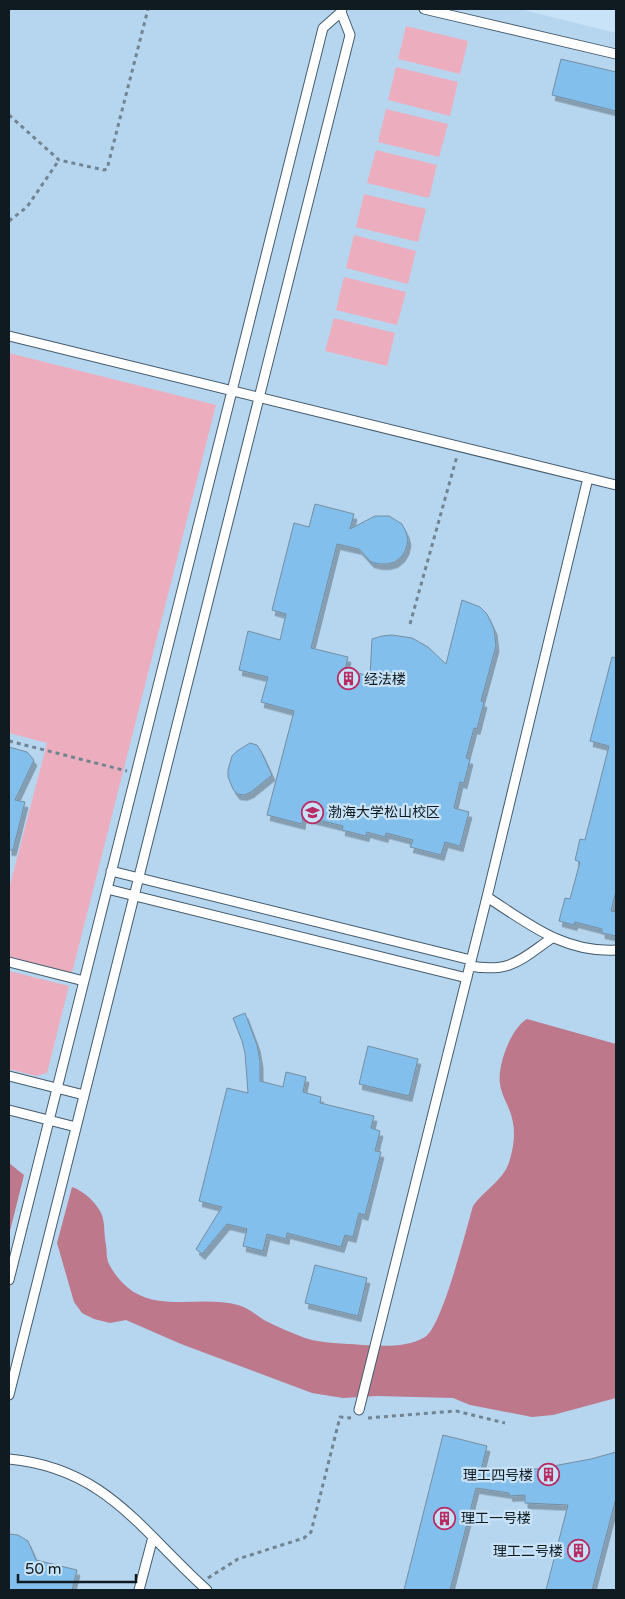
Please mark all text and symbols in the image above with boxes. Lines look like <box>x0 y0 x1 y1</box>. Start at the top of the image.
building icon: 经法楼 <box>336 667 360 691</box>
place label: 经法楼 <box>364 671 406 688</box>
school or university icon: 渤海大学松山校区 <box>300 800 324 824</box>
place label: 渤海大学松山校区 <box>328 804 440 821</box>
building icon: 理工四号楼 <box>537 1463 561 1487</box>
place label: 理工四号楼 <box>463 1467 533 1484</box>
building icon: 理工一号楼 <box>433 1506 457 1530</box>
place label: 理工一号楼 <box>461 1510 531 1527</box>
building icon: 理工二号楼 <box>567 1539 591 1563</box>
place label: 理工二号楼 <box>493 1543 563 1560</box>
scale bar <box>18 1552 135 1584</box>
text: 50 m <box>25 1560 62 1578</box>

